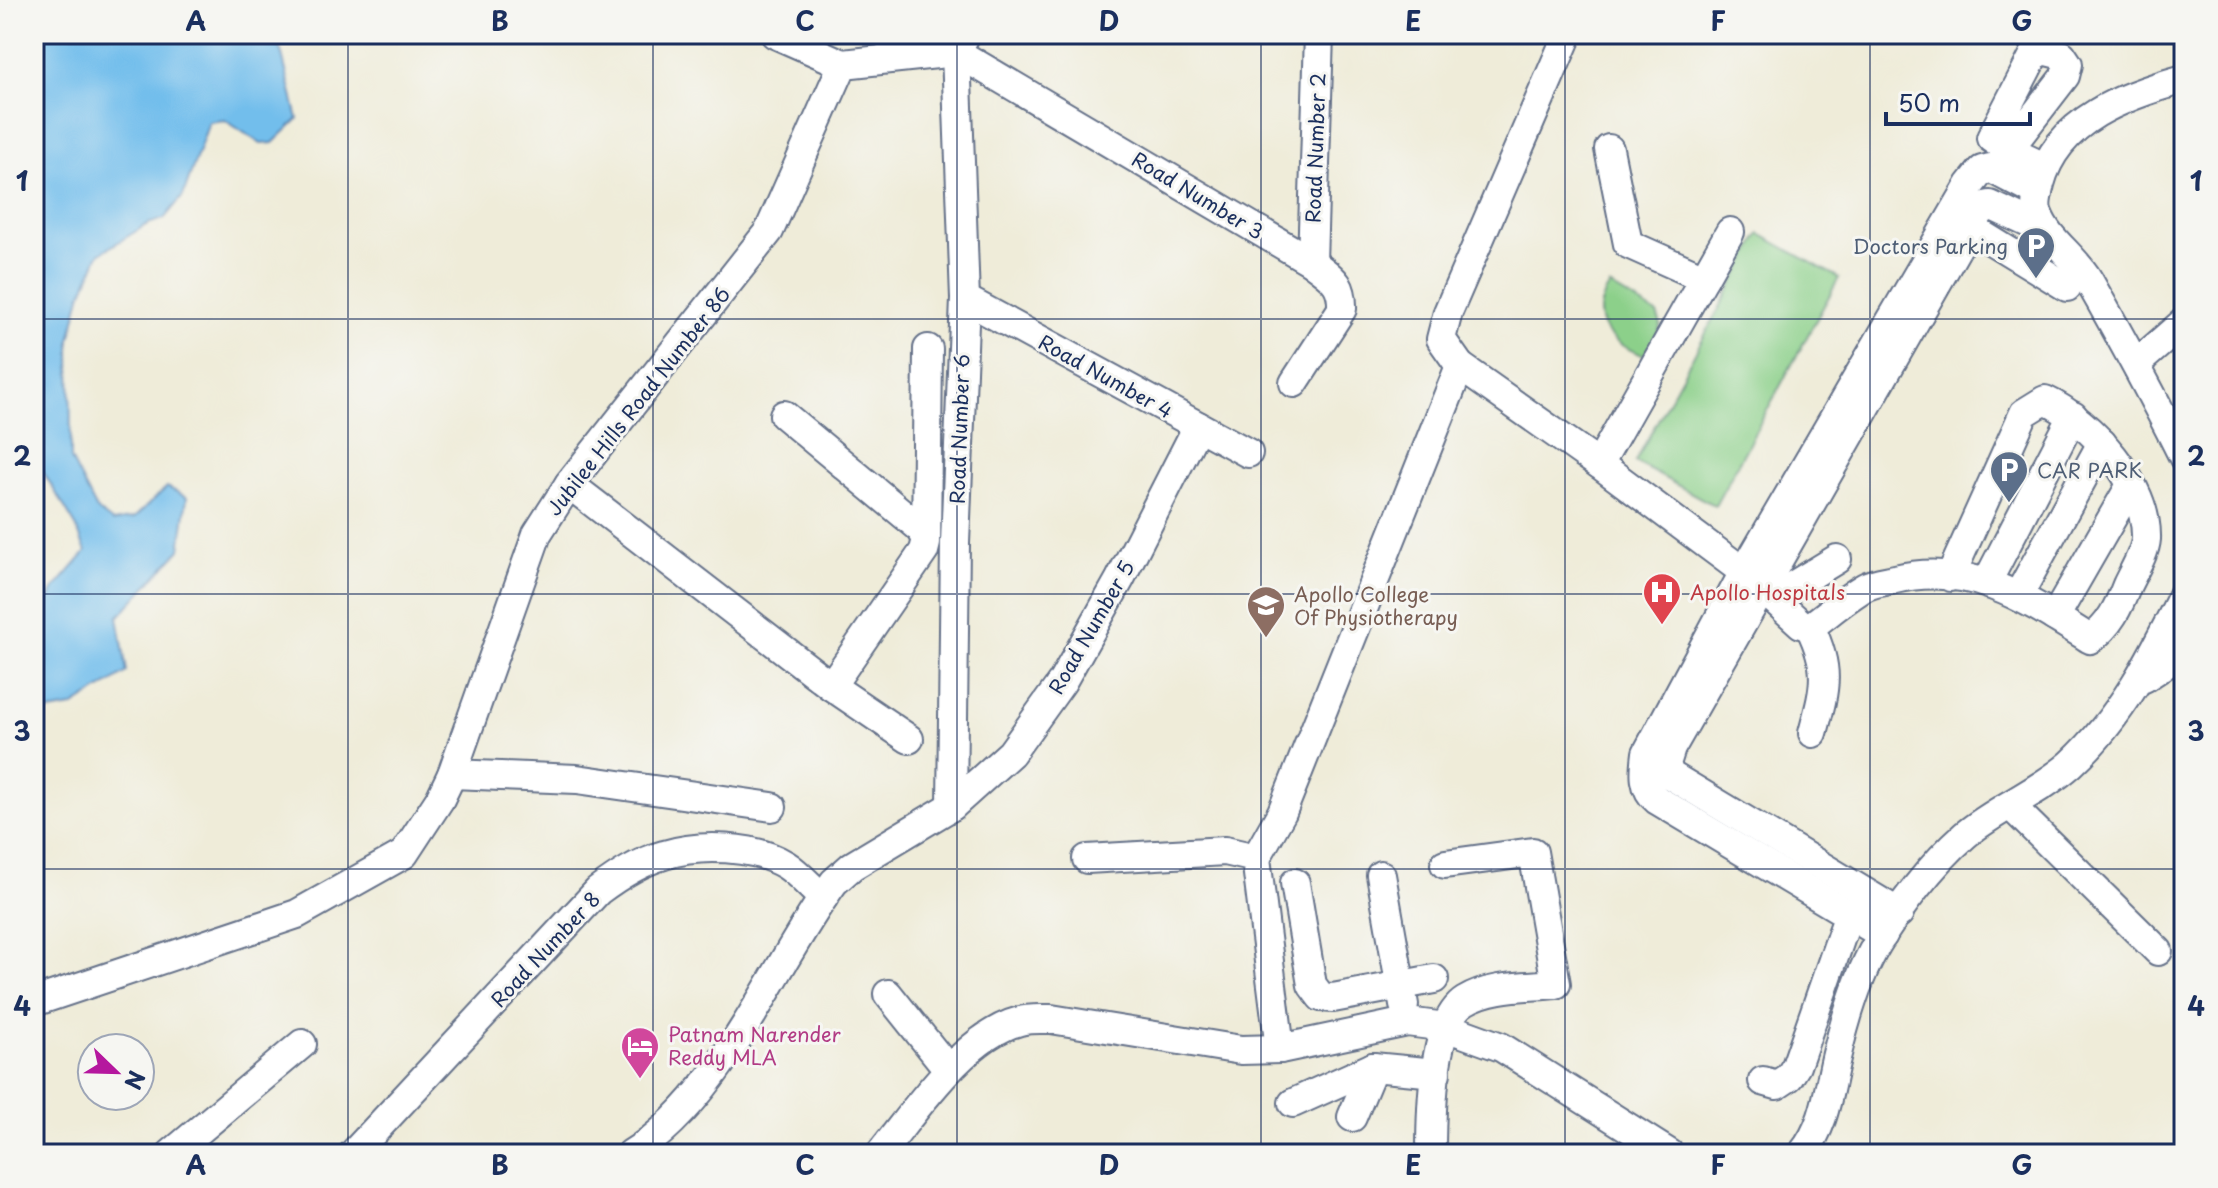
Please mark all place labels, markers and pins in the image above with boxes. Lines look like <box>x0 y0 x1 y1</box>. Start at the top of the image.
parking icon: Doctors Parking <box>2015 225 2057 280</box>
place label: Doctors Parking <box>1853 231 2008 261</box>
parking icon: CAR PARK <box>1988 449 2030 504</box>
place label: CAR PARK <box>2037 455 2142 485</box>
hospital icon: Apollo Hospitals <box>1641 571 1683 626</box>
place label: Apollo Hospitals <box>1690 577 1845 607</box>
place label: Apollo College Of Physiotherapy <box>1294 579 1458 632</box>
school or university icon: Apollo College Of Physiotherapy <box>1245 584 1287 639</box>
place label: Patnam Narender Reddy MLA <box>668 1019 842 1072</box>
hotel icon: Patnam Narender Reddy MLA <box>619 1025 661 1080</box>

